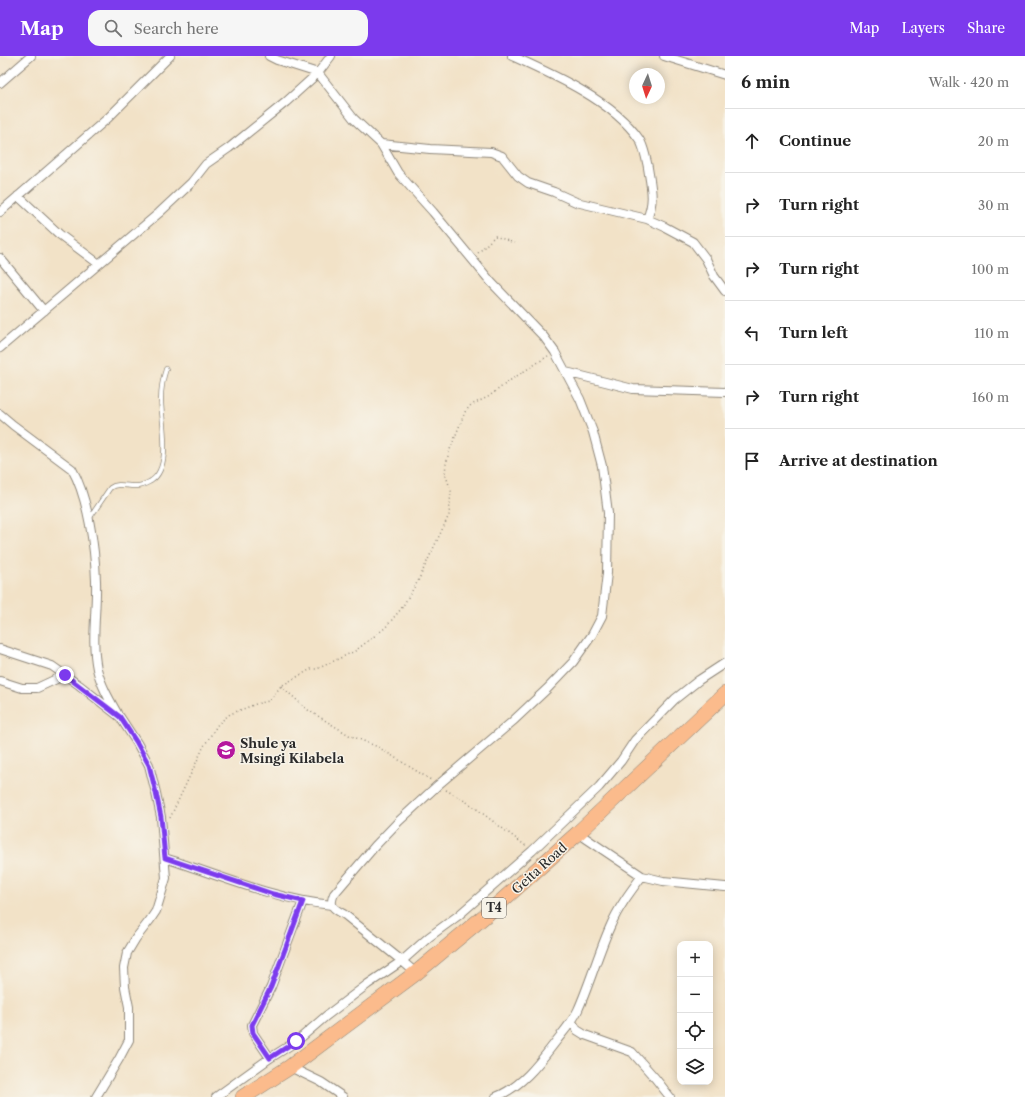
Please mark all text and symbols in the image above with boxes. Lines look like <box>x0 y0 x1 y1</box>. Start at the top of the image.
search box <box>88 10 368 46</box>
text: Map <box>20 17 64 40</box>
icon: search <box>102 17 124 39</box>
text: Search here <box>134 19 219 38</box>
text: Map <box>849 19 879 37</box>
text: Layers <box>901 19 945 37</box>
text: Share <box>967 19 1005 37</box>
north arrow <box>629 68 665 104</box>
text: 6 min <box>741 72 790 92</box>
text: Walk · 420 m <box>929 74 1009 90</box>
icon: ahead <box>741 130 763 152</box>
text: Continue <box>779 131 851 150</box>
text: 20 m <box>978 133 1009 149</box>
icon: right <box>741 194 763 216</box>
text: Turn right <box>779 195 859 214</box>
text: 30 m <box>978 197 1009 213</box>
icon: right <box>741 258 763 280</box>
text: Turn right <box>779 259 859 278</box>
text: 100 m <box>971 261 1009 277</box>
icon: left <box>741 322 763 344</box>
text: Turn left <box>779 323 848 342</box>
text: 110 m <box>974 325 1009 341</box>
icon: right <box>741 386 763 408</box>
text: Turn right <box>779 387 859 406</box>
text: 160 m <box>972 389 1009 405</box>
icon: arrive <box>741 450 763 472</box>
text: Arrive at destination <box>779 451 938 470</box>
route end <box>56 666 74 684</box>
place label: Shule ya Msingi Kilabela <box>240 735 345 766</box>
school or university icon: Shule ya Msingi Kilabela <box>215 739 237 761</box>
street label: Geita Road <box>508 839 570 897</box>
road number: T4 <box>482 898 506 918</box>
map controls <box>677 941 713 1085</box>
button: + <box>677 941 713 977</box>
button: − <box>677 977 713 1013</box>
button: locate <box>677 1013 713 1049</box>
route start <box>287 1032 305 1050</box>
button: layers <box>677 1049 713 1085</box>

